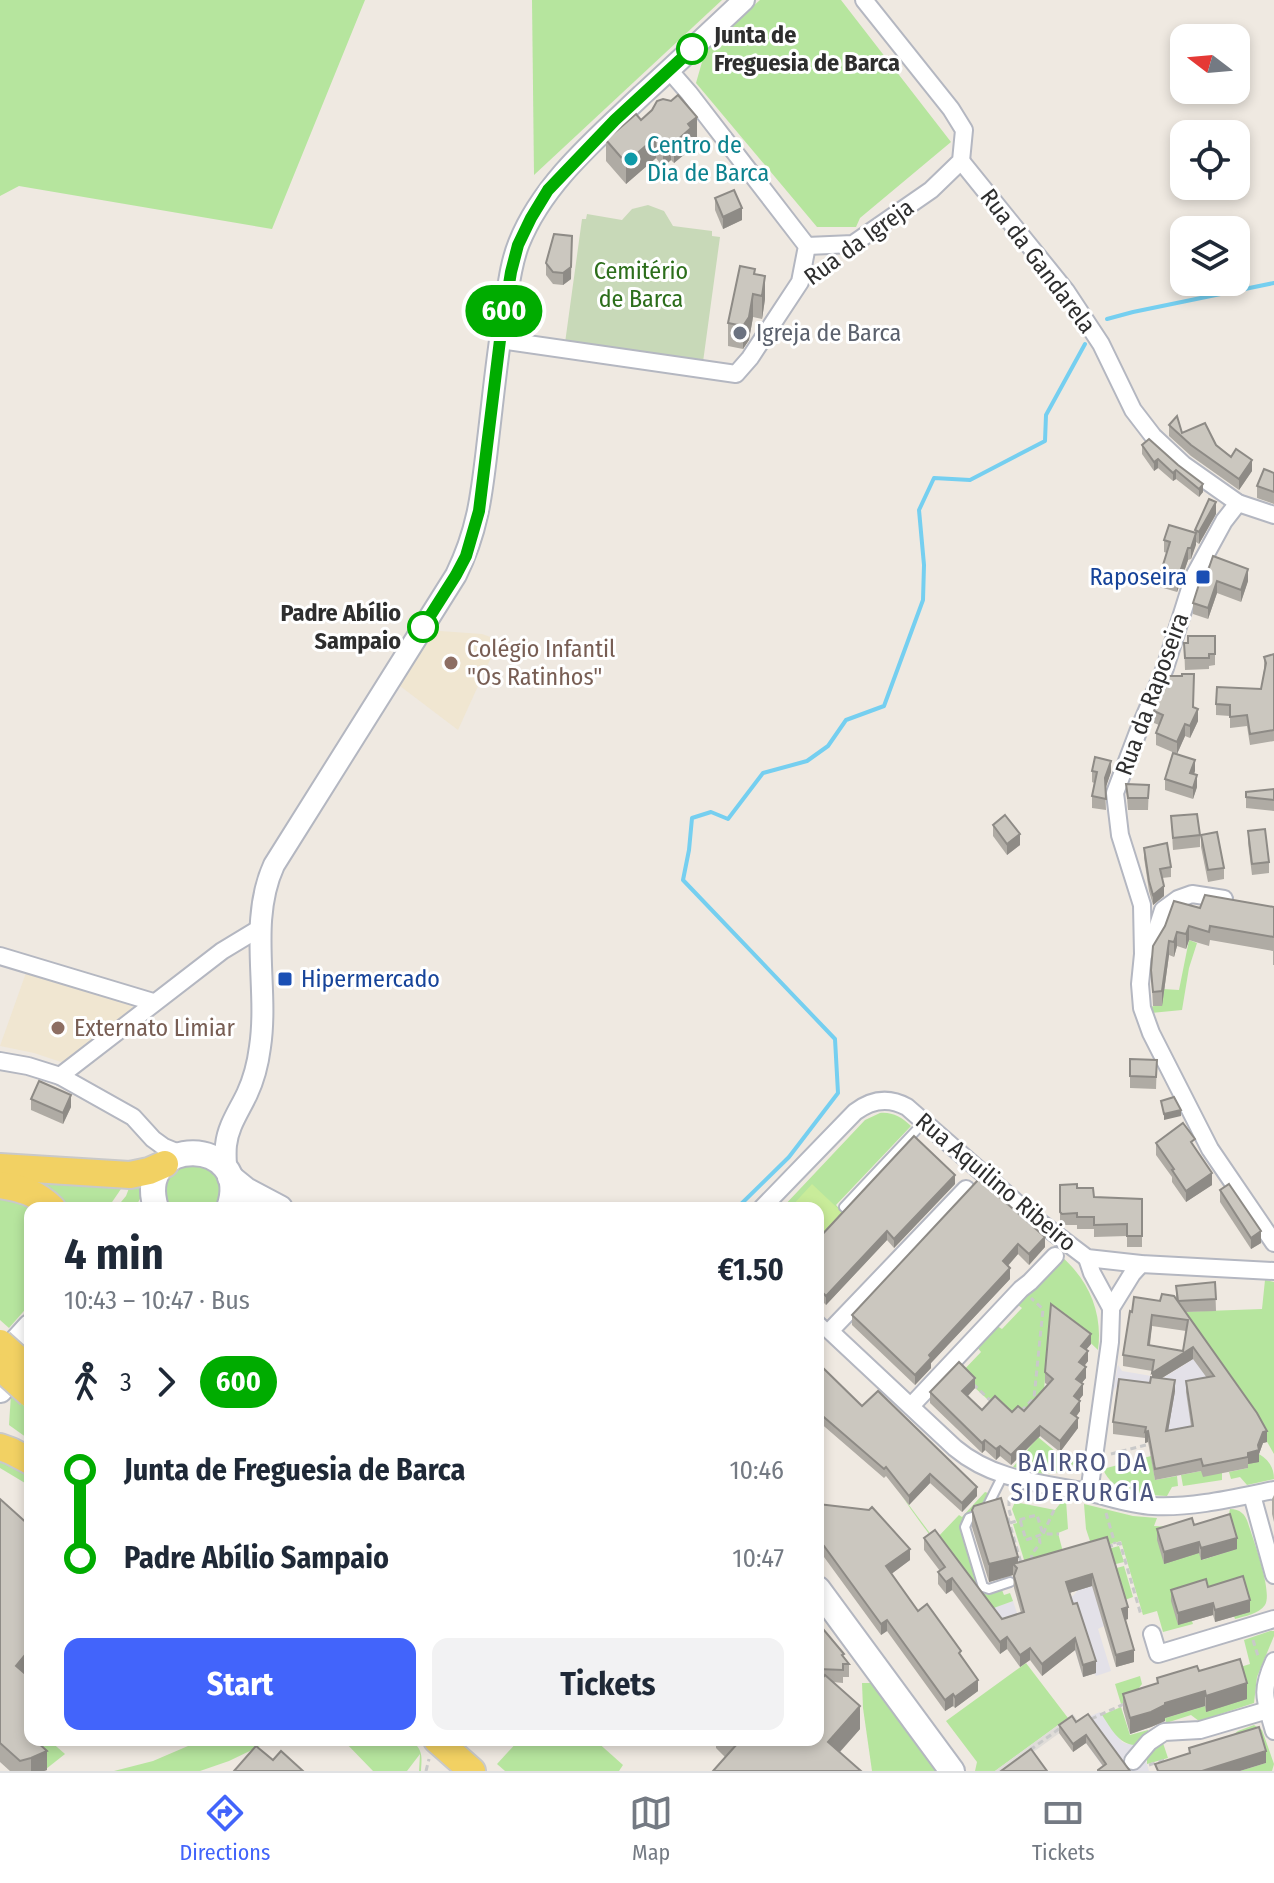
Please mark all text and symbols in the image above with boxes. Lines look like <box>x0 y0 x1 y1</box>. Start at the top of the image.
place label: Junta de Freguesia de Barca <box>713 21 900 77</box>
north arrow <box>1170 24 1250 104</box>
map controls <box>1170 24 1250 296</box>
marker: Junta de Freguesia de Barca <box>677 34 707 64</box>
button: locate <box>1170 120 1250 200</box>
place label: Centro de Dia de Barca <box>647 131 769 187</box>
marker: Centro de Dia de Barca <box>622 150 640 168</box>
street label: Rua da Gandarela <box>975 183 1101 339</box>
street label: Rua da Igreja <box>799 193 919 291</box>
button: layers <box>1170 216 1250 296</box>
park label: Cemitério de Barca <box>594 257 688 313</box>
line badge: 600 <box>458 285 550 337</box>
text: 600 <box>481 294 527 327</box>
place label: Igreja de Barca <box>756 319 901 347</box>
marker: Igreja de Barca <box>731 324 749 342</box>
place label: Raposeira <box>1089 563 1187 591</box>
marker: Raposeira <box>1194 568 1212 586</box>
place label: Padre Abílio Sampaio <box>281 599 401 655</box>
street label: Rua da Raposeira <box>1110 609 1194 779</box>
marker: Padre Abílio Sampaio <box>408 612 438 642</box>
place label: Colégio Infantil "Os Ratinhos" <box>467 635 615 691</box>
marker: Colégio Infantil "Os Ratinhos" <box>442 654 460 672</box>
place label: Hipermercado <box>301 965 440 993</box>
marker: Hipermercado <box>276 970 294 988</box>
place label: Externato Limiar <box>74 1014 236 1042</box>
marker: Externato Limiar <box>49 1019 67 1037</box>
street label: Rua Aquilino Ribeiro <box>910 1107 1082 1257</box>
text: 4 min <box>64 1228 164 1281</box>
text: €1.50 <box>718 1252 784 1288</box>
text: 10:43 – 10:47 · Bus <box>64 1285 250 1316</box>
icon: walk <box>64 1360 108 1404</box>
icon: forward <box>144 1360 188 1404</box>
text: 600 <box>216 1365 261 1398</box>
text: 3 <box>120 1367 132 1398</box>
district label: BAIRRO DA SIDERURGIA <box>1010 1447 1156 1508</box>
text: Junta de Freguesia de Barca <box>124 1452 466 1488</box>
text: 10:46 <box>729 1455 784 1486</box>
text: Padre Abílio Sampaio <box>124 1540 389 1576</box>
text: 10:47 <box>732 1543 784 1574</box>
button: Start <box>64 1638 416 1730</box>
button: Tickets <box>432 1638 784 1730</box>
tab: Directions <box>179 1791 270 1866</box>
tab: Map <box>629 1791 673 1866</box>
tab: Tickets <box>1032 1791 1095 1866</box>

